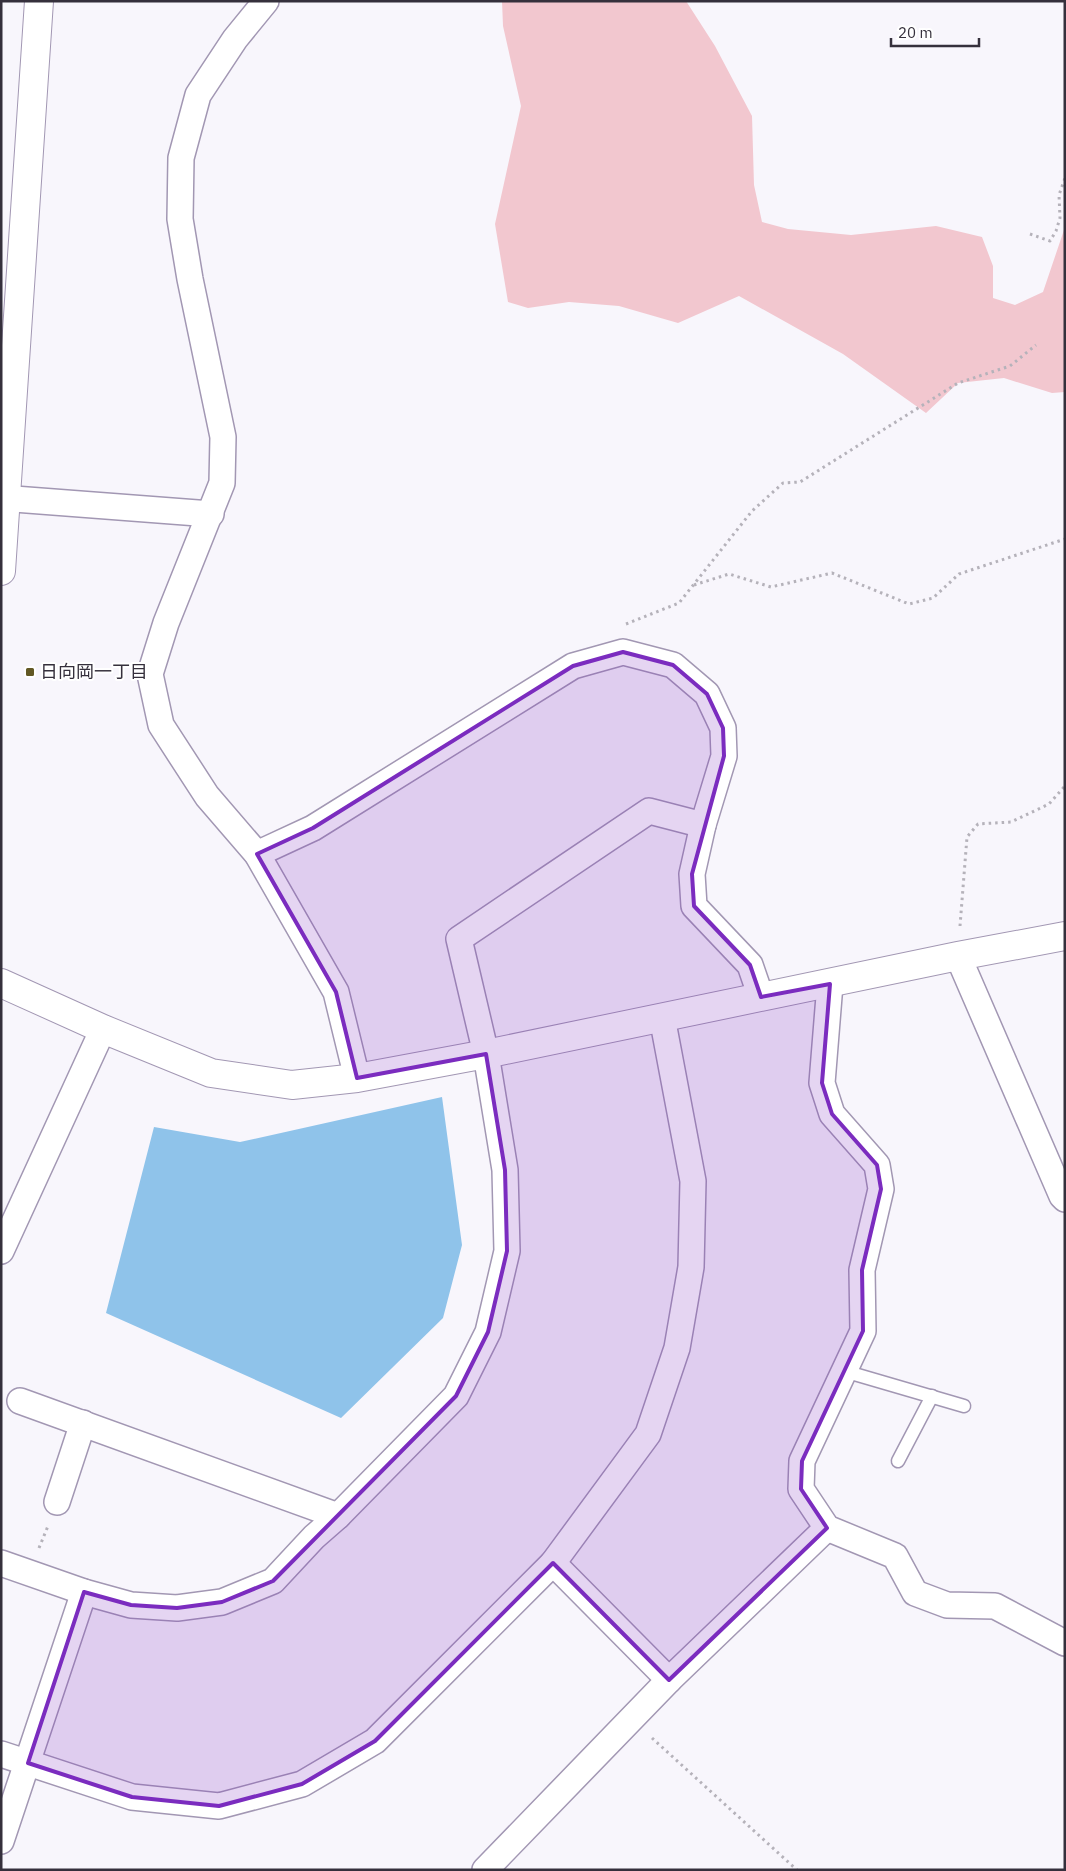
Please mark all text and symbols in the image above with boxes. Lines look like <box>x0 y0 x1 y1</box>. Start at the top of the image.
scale bar <box>891 15 978 47</box>
text: 20 m <box>898 23 933 42</box>
place label: 日向岡一丁目 <box>40 660 148 683</box>
marker: 日向岡一丁目 <box>24 666 36 678</box>

